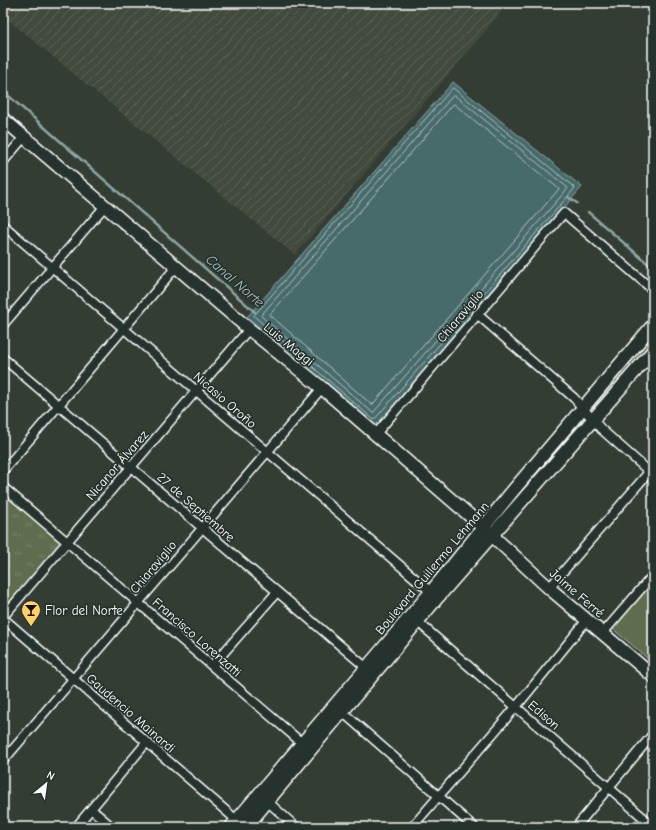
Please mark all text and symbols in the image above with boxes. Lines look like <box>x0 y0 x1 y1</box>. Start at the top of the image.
water label: Canal Norte <box>202 251 268 311</box>
street label: Chiaraviglio <box>434 287 486 345</box>
street label: Luis Maggi <box>261 319 317 369</box>
street label: Nicasio Oroño <box>191 369 260 431</box>
street label: Nicanor Álvarez <box>82 426 152 503</box>
street label: 27 de Septiembre <box>154 469 238 545</box>
street label: Boulevard Guillermo Lehmann <box>372 499 492 637</box>
street label: Chiaraviglio <box>127 538 179 596</box>
street label: Jaime Ferré <box>547 565 608 621</box>
street label: Francisco Lorenzatti <box>150 594 244 680</box>
bar icon: Flor del Norte <box>20 599 42 627</box>
place label: Flor del Norte <box>45 603 123 618</box>
street label: Gaudencio Mainardi <box>84 670 178 756</box>
street label: Edison <box>525 697 563 733</box>
north arrow <box>26 764 66 804</box>
text: N <box>44 768 57 783</box>

